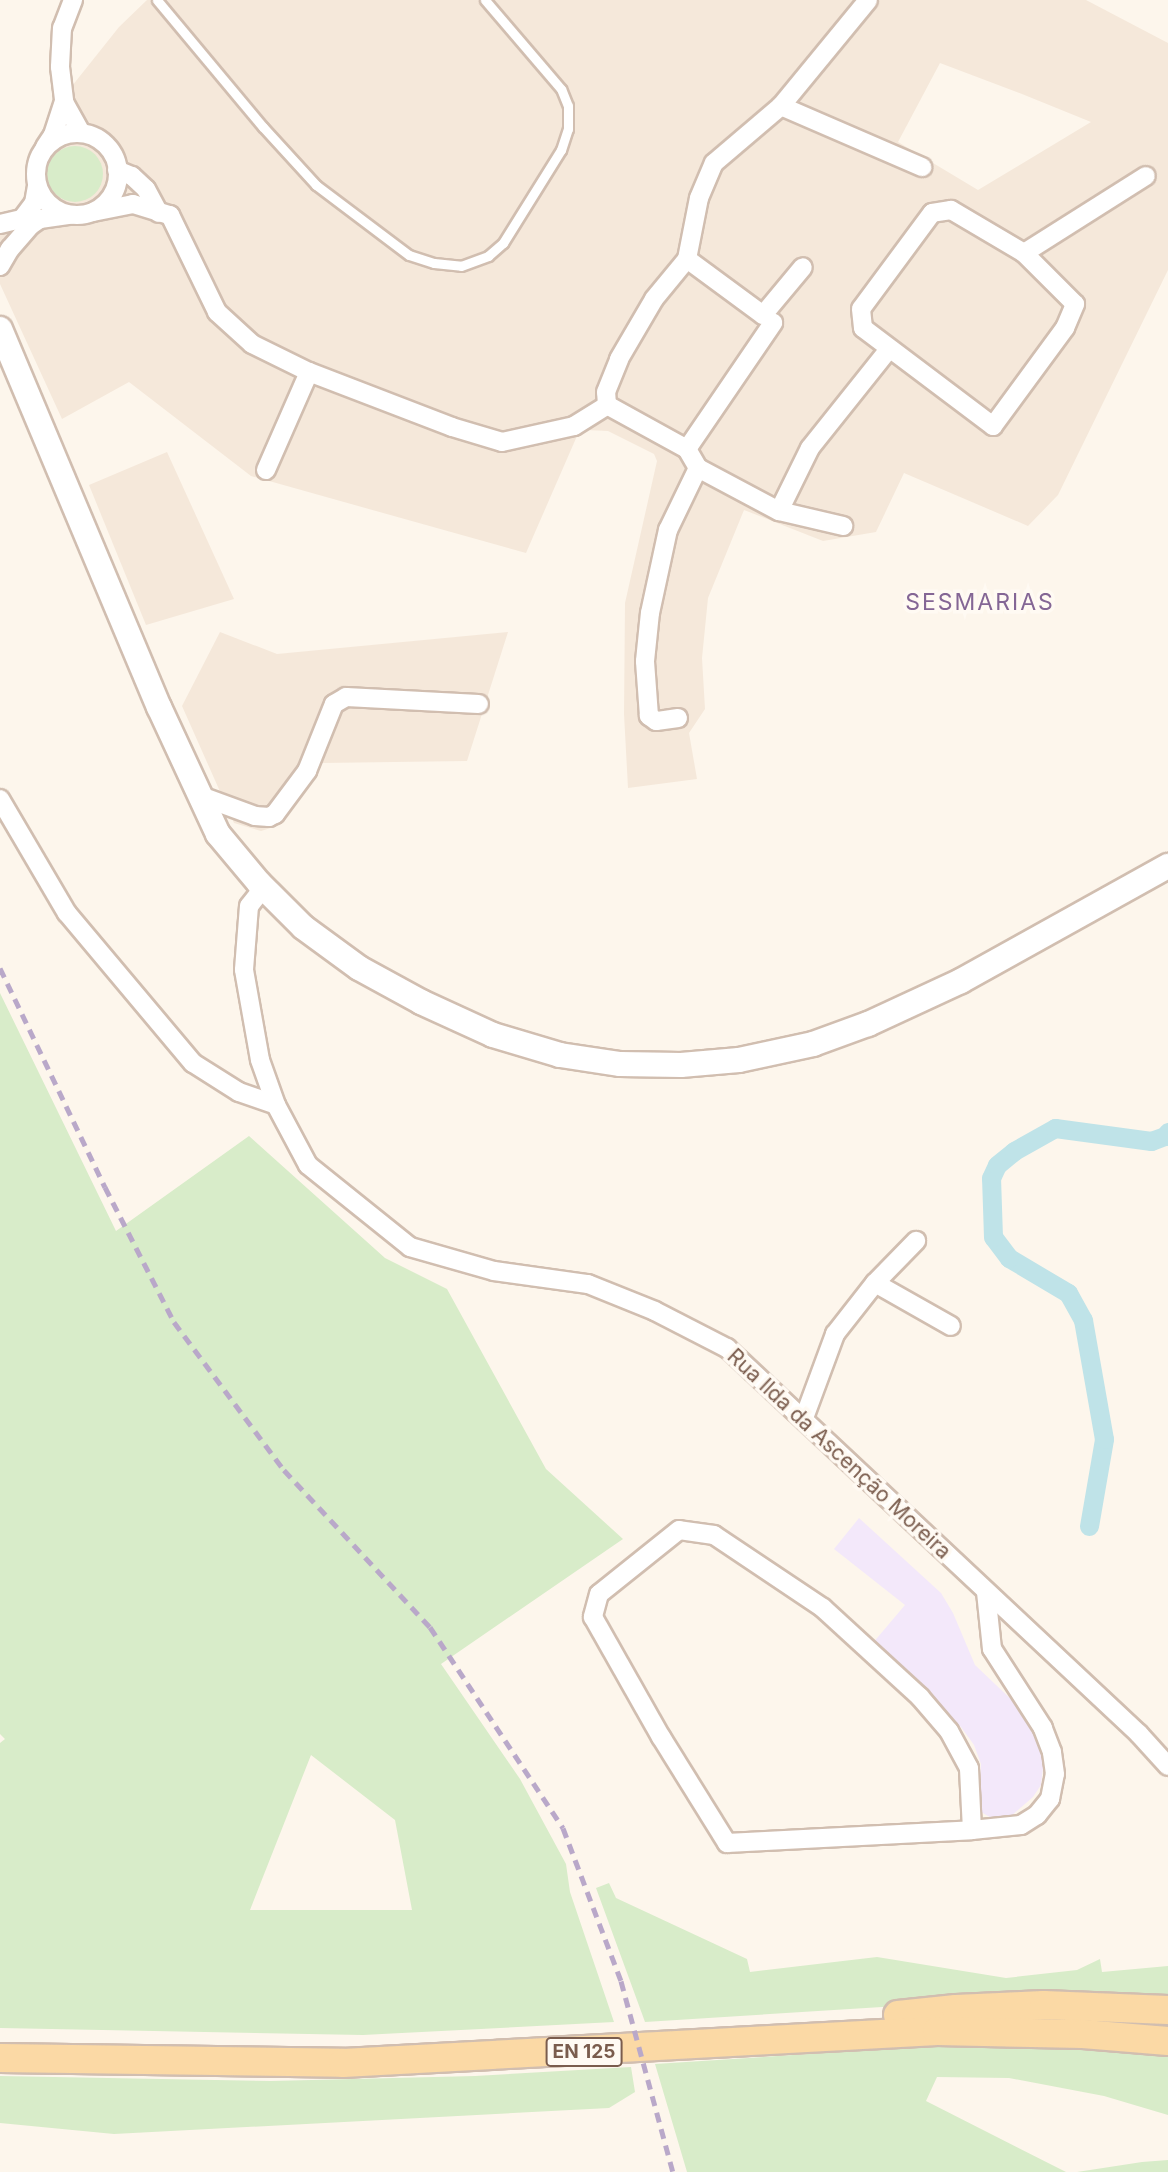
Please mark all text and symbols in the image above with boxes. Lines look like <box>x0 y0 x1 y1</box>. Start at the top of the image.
district label: SESMARIAS <box>906 588 1054 616</box>
street label: Rua Ilda da Ascenção Moreira <box>722 1344 956 1564</box>
road number: EN 125 <box>546 2036 622 2068</box>

